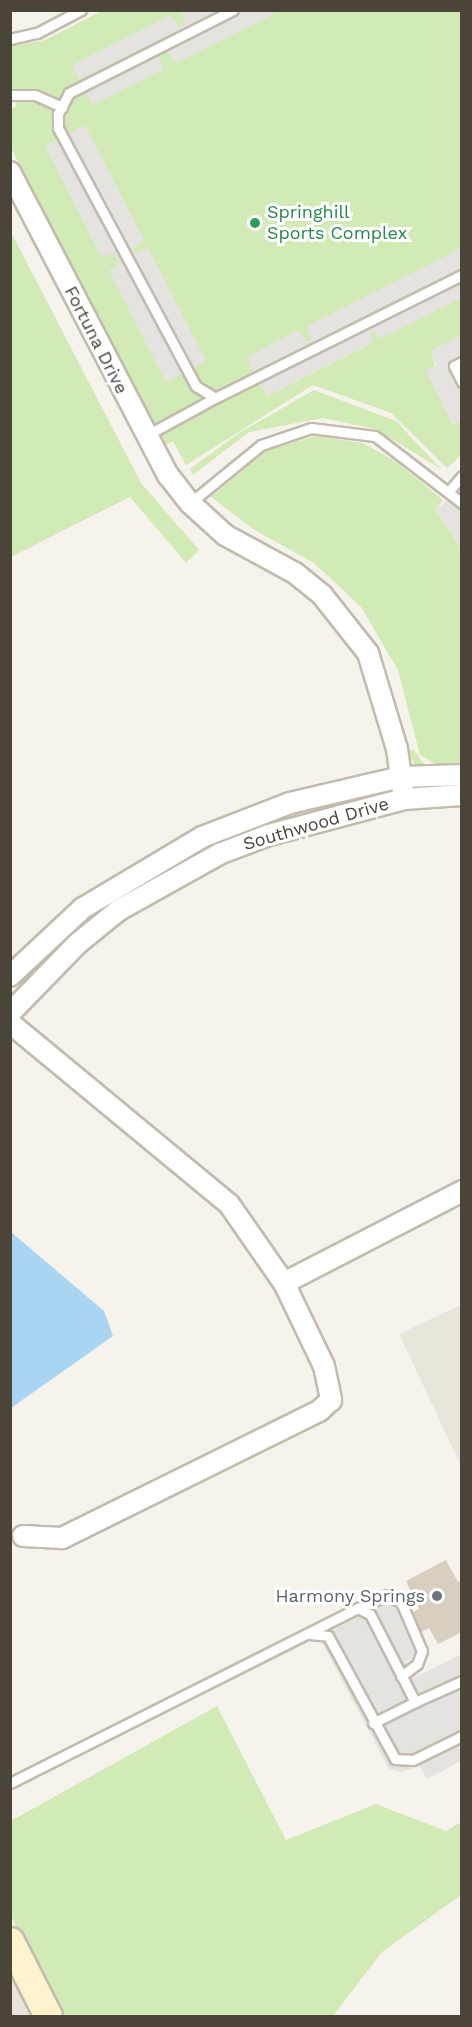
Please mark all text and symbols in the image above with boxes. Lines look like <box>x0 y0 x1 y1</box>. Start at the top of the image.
place label: Springhill Sports Complex <box>267 202 407 244</box>
marker: Springhill Sports Complex <box>248 216 262 230</box>
street label: Fortuna Drive <box>59 282 133 398</box>
street label: Southwood Drive <box>241 793 391 855</box>
place label: Harmony Springs <box>275 1585 425 1607</box>
marker: Harmony Springs <box>430 1589 444 1603</box>

